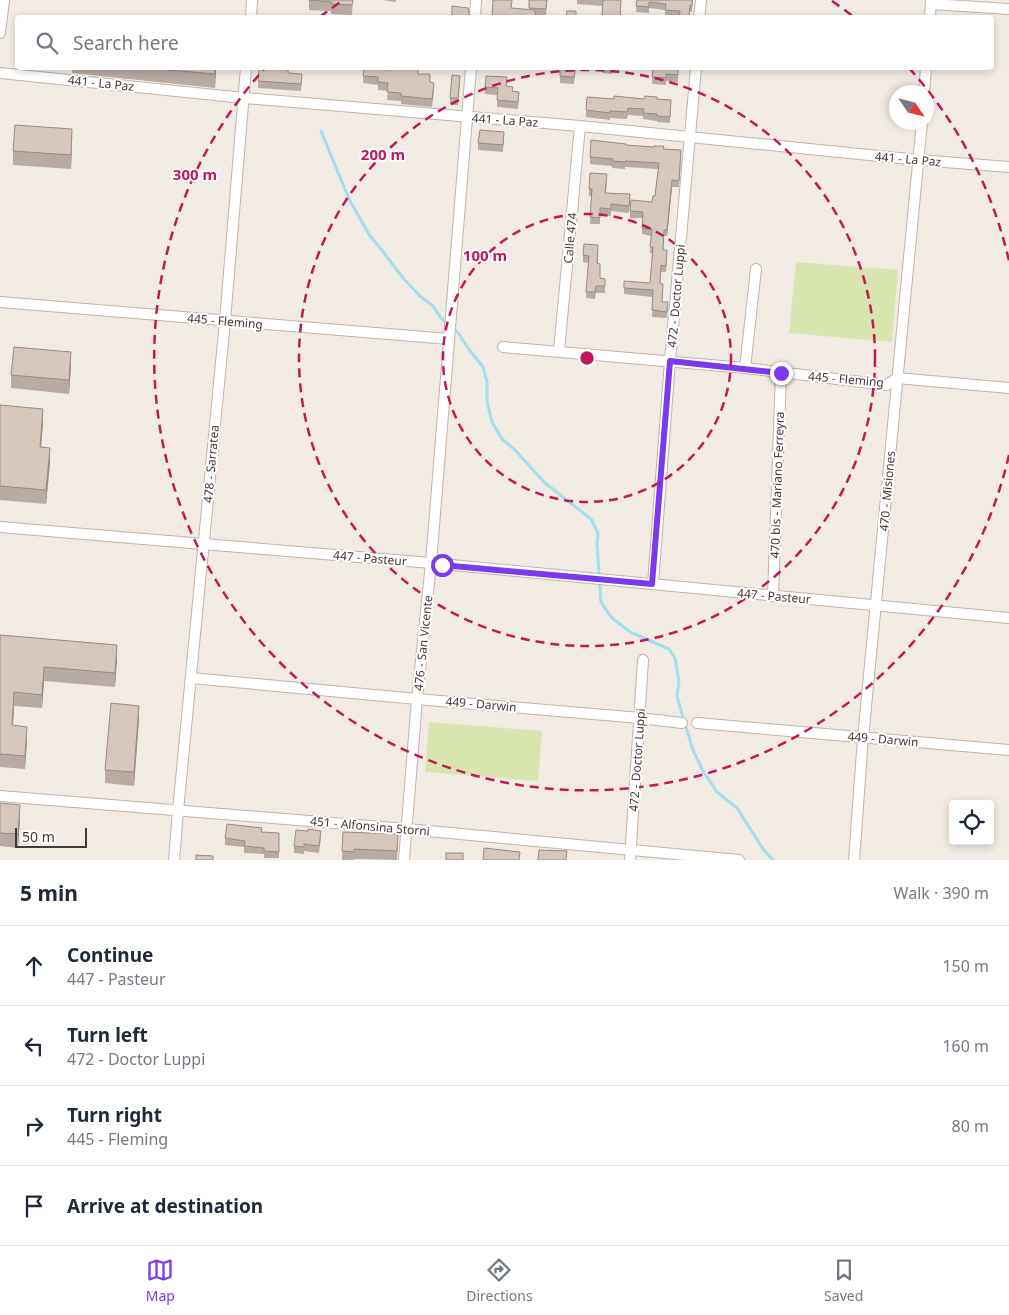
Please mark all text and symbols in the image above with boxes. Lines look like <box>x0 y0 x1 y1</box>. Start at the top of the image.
search box <box>15 15 994 70</box>
icon: search <box>33 29 61 57</box>
text: Search here <box>73 30 179 56</box>
street label: 441 - La Paz <box>67 71 135 95</box>
north arrow <box>889 85 934 130</box>
street label: 441 - La Paz <box>471 109 539 131</box>
text: 200 m <box>361 144 405 164</box>
street label: 441 - La Paz <box>874 148 942 170</box>
text: 300 m <box>173 164 217 184</box>
street label: Calle 474 <box>559 212 581 264</box>
street label: 472 - Doctor Luppi <box>663 244 689 348</box>
text: 100 m <box>463 245 507 265</box>
street label: 445 - Fleming <box>186 309 264 333</box>
centre of rings <box>578 349 596 367</box>
route end <box>770 362 793 385</box>
street label: 445 - Fleming <box>807 367 885 391</box>
street label: 470 bis - Mariano Ferreyra <box>766 411 788 559</box>
street label: 478 - Sarratea <box>199 424 223 504</box>
street label: 470 - Misiones <box>875 450 899 532</box>
street label: 447 - Pasteur <box>332 546 408 570</box>
route start <box>431 554 454 577</box>
street label: 447 - Pasteur <box>736 584 812 608</box>
street label: 476 - San Vicente <box>410 594 436 692</box>
street label: 449 - Darwin <box>445 692 517 716</box>
street label: 472 - Doctor Luppi <box>625 708 649 812</box>
street label: 449 - Darwin <box>847 727 919 751</box>
map controls <box>949 800 994 845</box>
button: locate <box>949 800 994 845</box>
street label: 451 - Alfonsina Storni <box>309 812 431 840</box>
scale bar <box>15 825 88 848</box>
text: 50 m <box>22 827 55 846</box>
text: 5 min <box>20 879 78 907</box>
text: Walk · 390 m <box>894 882 989 904</box>
text: Continue <box>67 942 153 968</box>
icon: ahead <box>20 952 48 980</box>
text: 150 m <box>942 955 989 977</box>
text: 447 - Pasteur <box>67 968 166 990</box>
text: Turn left <box>67 1022 148 1048</box>
icon: left <box>20 1032 48 1060</box>
text: 160 m <box>942 1035 989 1057</box>
text: 472 - Doctor Luppi <box>67 1048 205 1070</box>
text: Turn right <box>67 1102 162 1128</box>
icon: right <box>20 1112 48 1140</box>
text: 80 m <box>952 1115 989 1137</box>
text: 445 - Fleming <box>67 1128 168 1150</box>
icon: arrive <box>20 1192 48 1220</box>
text: Arrive at destination <box>67 1193 263 1219</box>
tab: Map <box>146 1256 175 1305</box>
tab: Directions <box>466 1256 533 1305</box>
tab: Saved <box>824 1256 863 1305</box>

